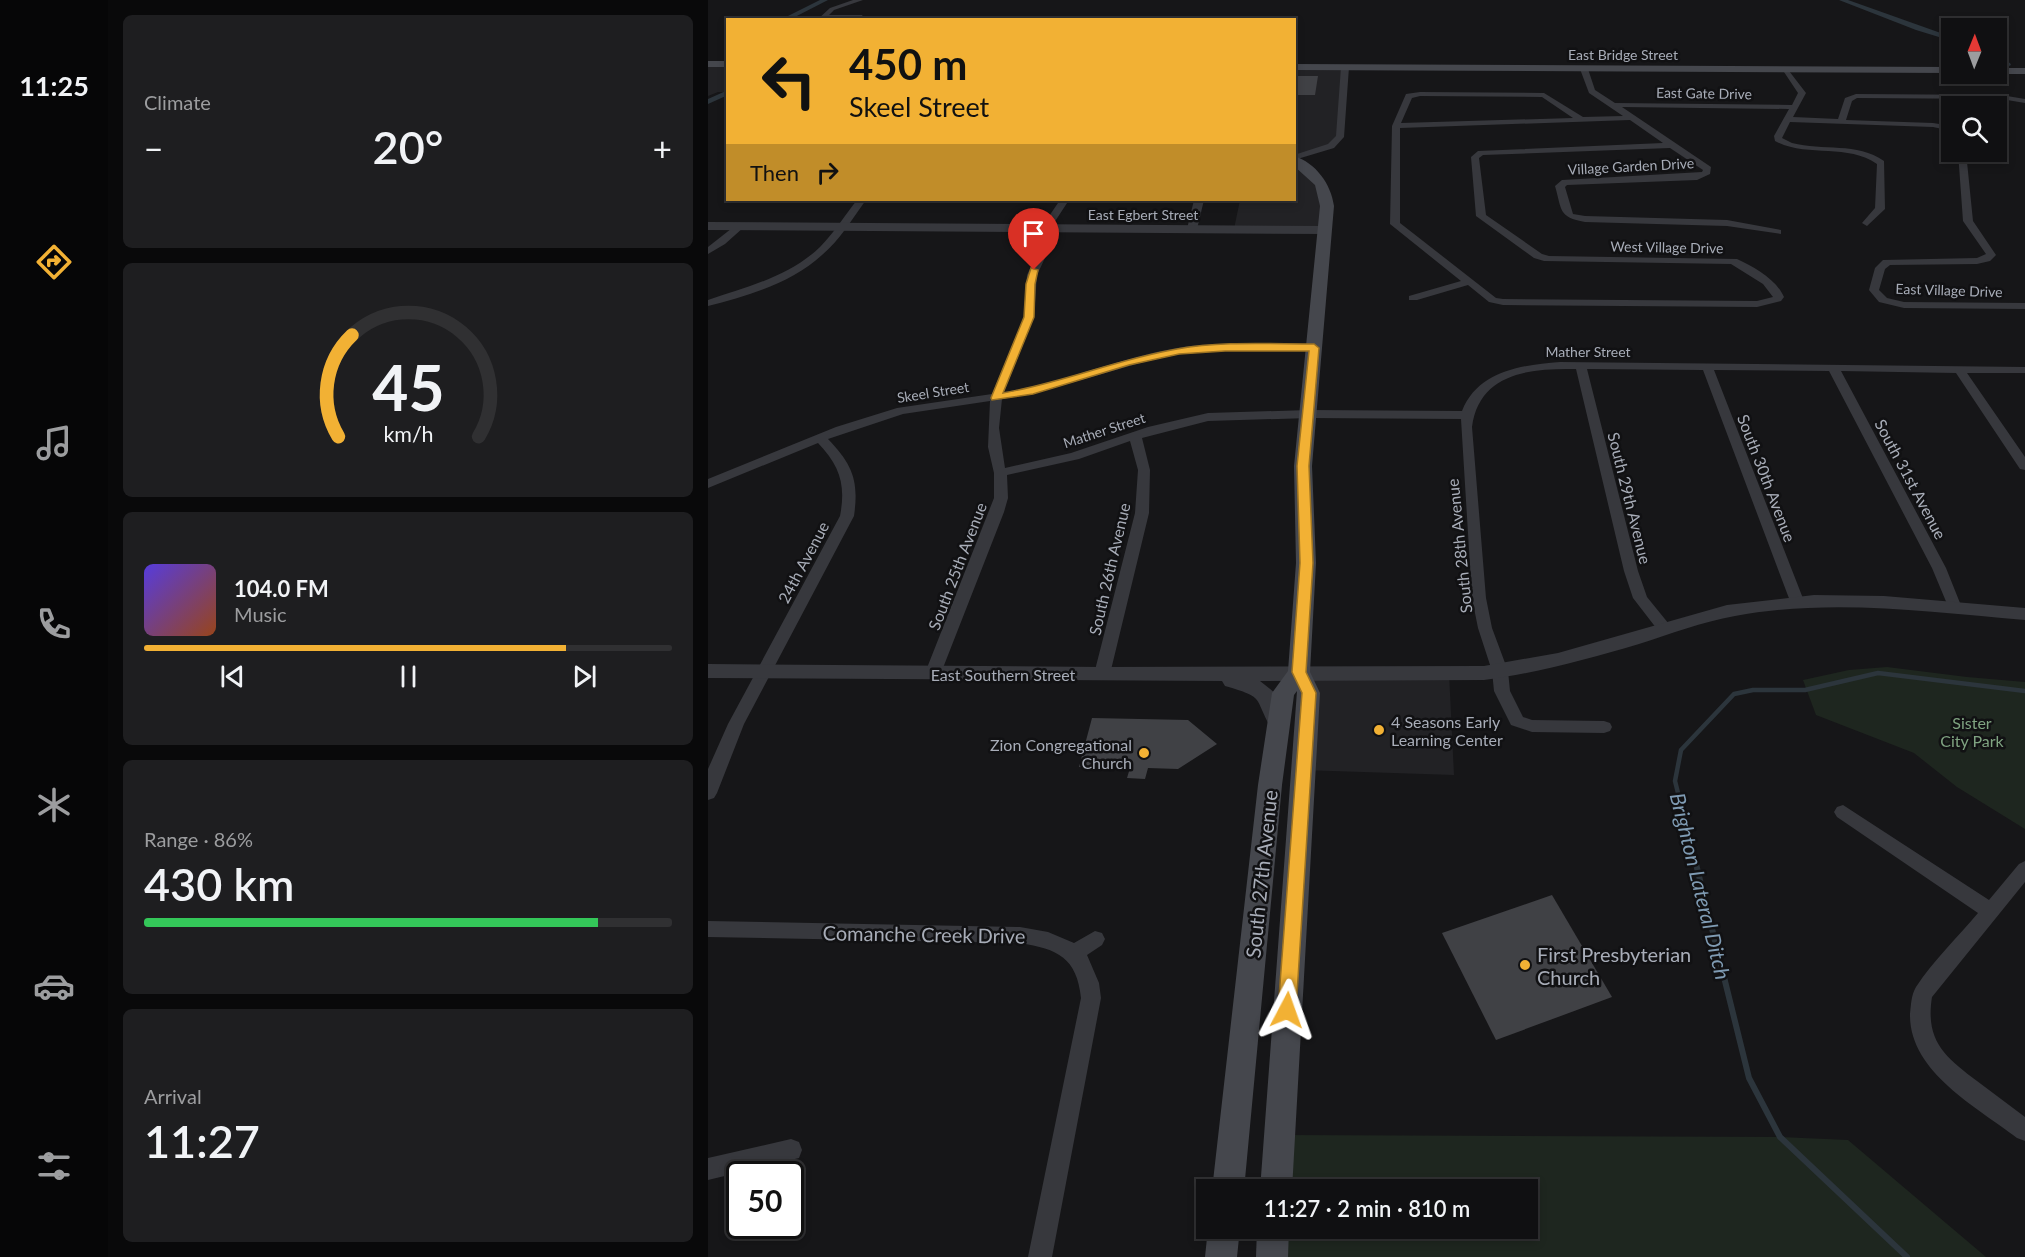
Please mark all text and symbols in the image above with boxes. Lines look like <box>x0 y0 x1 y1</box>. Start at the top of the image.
north arrow <box>1941 18 2007 84</box>
map controls <box>1941 18 2007 162</box>
text: 450 m <box>849 39 967 89</box>
icon: left <box>750 42 828 120</box>
street label: East Bridge Street <box>1568 46 1678 63</box>
text: 11:25 <box>19 69 89 102</box>
street label: East Gate Drive <box>1656 84 1752 102</box>
text: Climate <box>144 90 211 114</box>
text: Skeel Street <box>849 90 989 123</box>
button: search <box>1941 96 2007 162</box>
text: 20° <box>373 120 443 174</box>
text: − <box>144 128 163 168</box>
text: + <box>653 128 672 168</box>
street label: Village Garden Drive <box>1567 154 1695 178</box>
icon: right <box>811 156 844 189</box>
text: Then <box>750 159 799 186</box>
street label: East Egbert Street <box>1088 206 1198 223</box>
pin <box>1008 208 1059 270</box>
icon: arrive <box>1017 217 1050 250</box>
street label: West Village Drive <box>1610 238 1724 256</box>
icon: directions <box>33 241 75 283</box>
street label: East Village Drive <box>1895 280 2003 300</box>
street label: Mather Street <box>1545 343 1631 360</box>
text: 45 <box>372 349 444 424</box>
street label: Skeel Street <box>896 378 970 406</box>
street label: Mather Street <box>1061 409 1147 451</box>
street label: South 30th Avenue <box>1734 412 1800 544</box>
street label: South 31st Avenue <box>1871 416 1951 542</box>
icon: music <box>33 422 75 464</box>
text: km/h <box>383 422 433 448</box>
street label: South 29th Avenue <box>1604 430 1656 566</box>
street label: South 28th Avenue <box>1442 478 1476 614</box>
street label: South 25th Avenue <box>924 500 990 632</box>
street label: South 26th Avenue <box>1085 501 1133 637</box>
street label: 24th Avenue <box>774 518 832 606</box>
text: 104.0 FM <box>234 575 329 602</box>
text: Music <box>234 602 287 626</box>
icon: phone <box>33 603 75 645</box>
icon: previous <box>216 660 249 693</box>
icon: pause <box>392 660 425 693</box>
icon: next <box>568 660 601 693</box>
street label: East Southern Street <box>931 665 1076 684</box>
place label: 4 Seasons Early Learning Center <box>1391 712 1503 749</box>
park label: Sister City Park <box>1940 713 2005 750</box>
marker: 4 Seasons Early Learning Center <box>1372 723 1386 737</box>
place label: Zion Congregational Church <box>990 735 1132 772</box>
marker: Zion Congregational Church <box>1137 746 1151 760</box>
icon: climate <box>33 784 75 826</box>
street label: South 27th Avenue <box>1240 789 1282 959</box>
water label: Brighton Lateral Ditch <box>1666 790 1736 982</box>
text: Range · 86% <box>144 827 253 851</box>
text: 430 km <box>144 857 294 911</box>
street label: Comanche Creek Drive <box>822 920 1026 948</box>
place label: First Presbyterian Church <box>1537 942 1691 989</box>
marker: First Presbyterian Church <box>1518 958 1532 972</box>
icon: car <box>33 965 75 1007</box>
position arrow <box>1255 978 1319 1042</box>
text: Arrival <box>144 1084 202 1108</box>
text: 11:27 <box>144 1114 260 1168</box>
icon: filters <box>33 1145 75 1187</box>
speed limit sign: 50 <box>726 1161 804 1239</box>
text: 11:27 · 2 min · 810 m <box>1264 1195 1470 1222</box>

